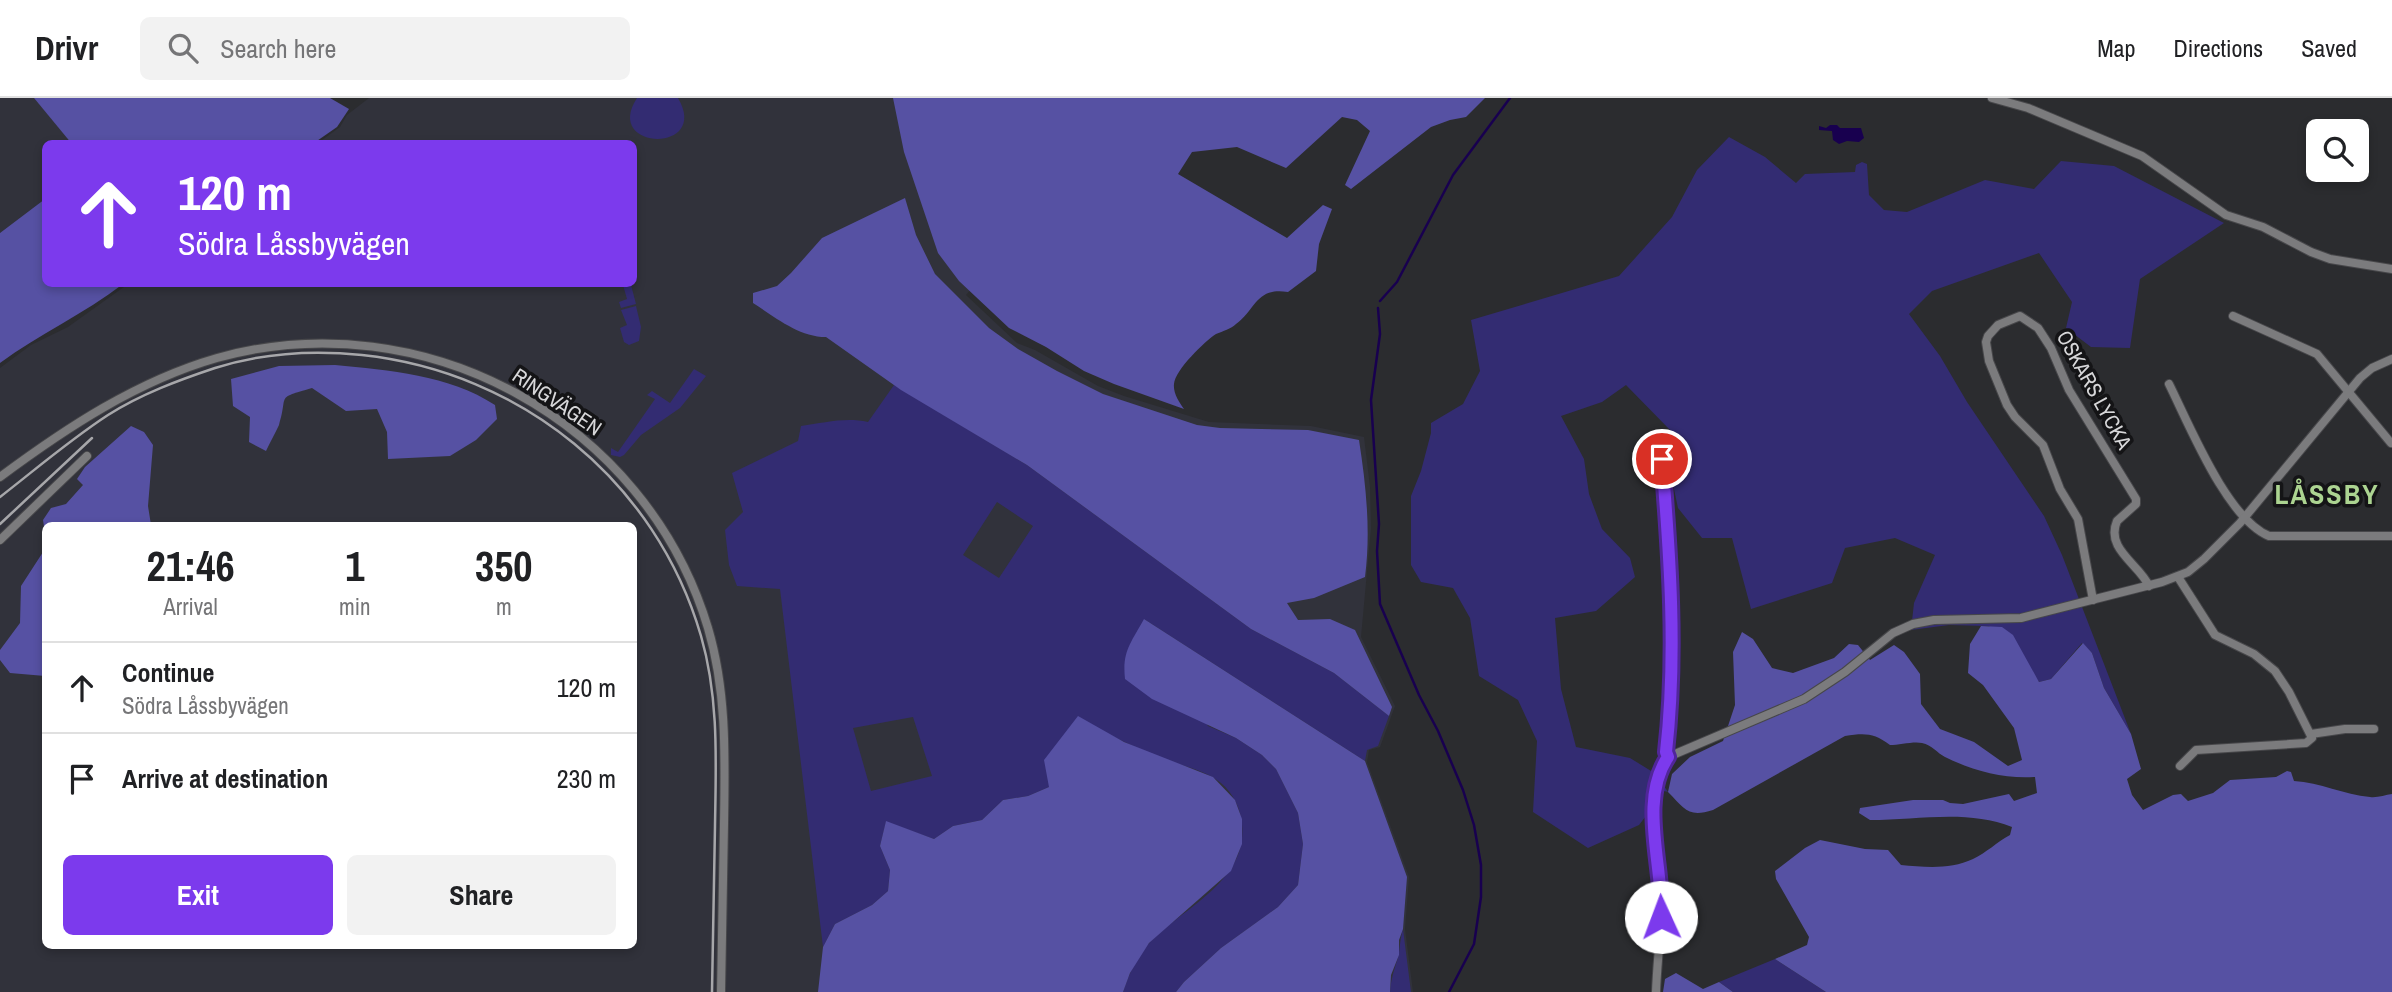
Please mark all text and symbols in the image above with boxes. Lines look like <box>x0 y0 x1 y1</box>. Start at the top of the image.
search box <box>140 17 630 80</box>
text: Drivr <box>35 26 98 70</box>
icon: search <box>164 29 202 67</box>
text: Search here <box>220 31 336 66</box>
text: Map <box>2097 32 2135 64</box>
text: Directions <box>2173 32 2263 64</box>
text: Saved <box>2301 32 2357 64</box>
map controls <box>2306 119 2369 182</box>
button: search <box>2306 119 2369 182</box>
text: 120 m <box>178 159 292 225</box>
icon: ahead <box>63 168 154 259</box>
text: Södra Låssbyvägen <box>178 222 410 265</box>
street label: OSKARS LYCKA <box>2050 325 2139 455</box>
street label: RINGVÄGEN <box>507 361 608 442</box>
pin <box>1632 429 1692 489</box>
icon: arrive <box>1643 440 1681 478</box>
district label: LÅSSBY <box>2274 475 2380 513</box>
text: 21:46 <box>147 538 235 594</box>
text: 1 <box>345 538 364 594</box>
text: 350 <box>475 538 533 594</box>
text: Arrival <box>163 591 218 622</box>
text: min <box>339 591 371 622</box>
text: m <box>496 591 512 622</box>
text: Continue <box>122 655 214 690</box>
icon: ahead <box>63 669 101 707</box>
text: 120 m <box>557 670 616 705</box>
text: Södra Låssbyvägen <box>122 690 289 721</box>
icon: arrive <box>63 760 101 798</box>
text: Arrive at destination <box>122 761 328 796</box>
text: 230 m <box>557 761 616 796</box>
button: Exit <box>63 855 333 935</box>
button: Share <box>347 855 616 935</box>
position arrow <box>1624 880 1698 954</box>

